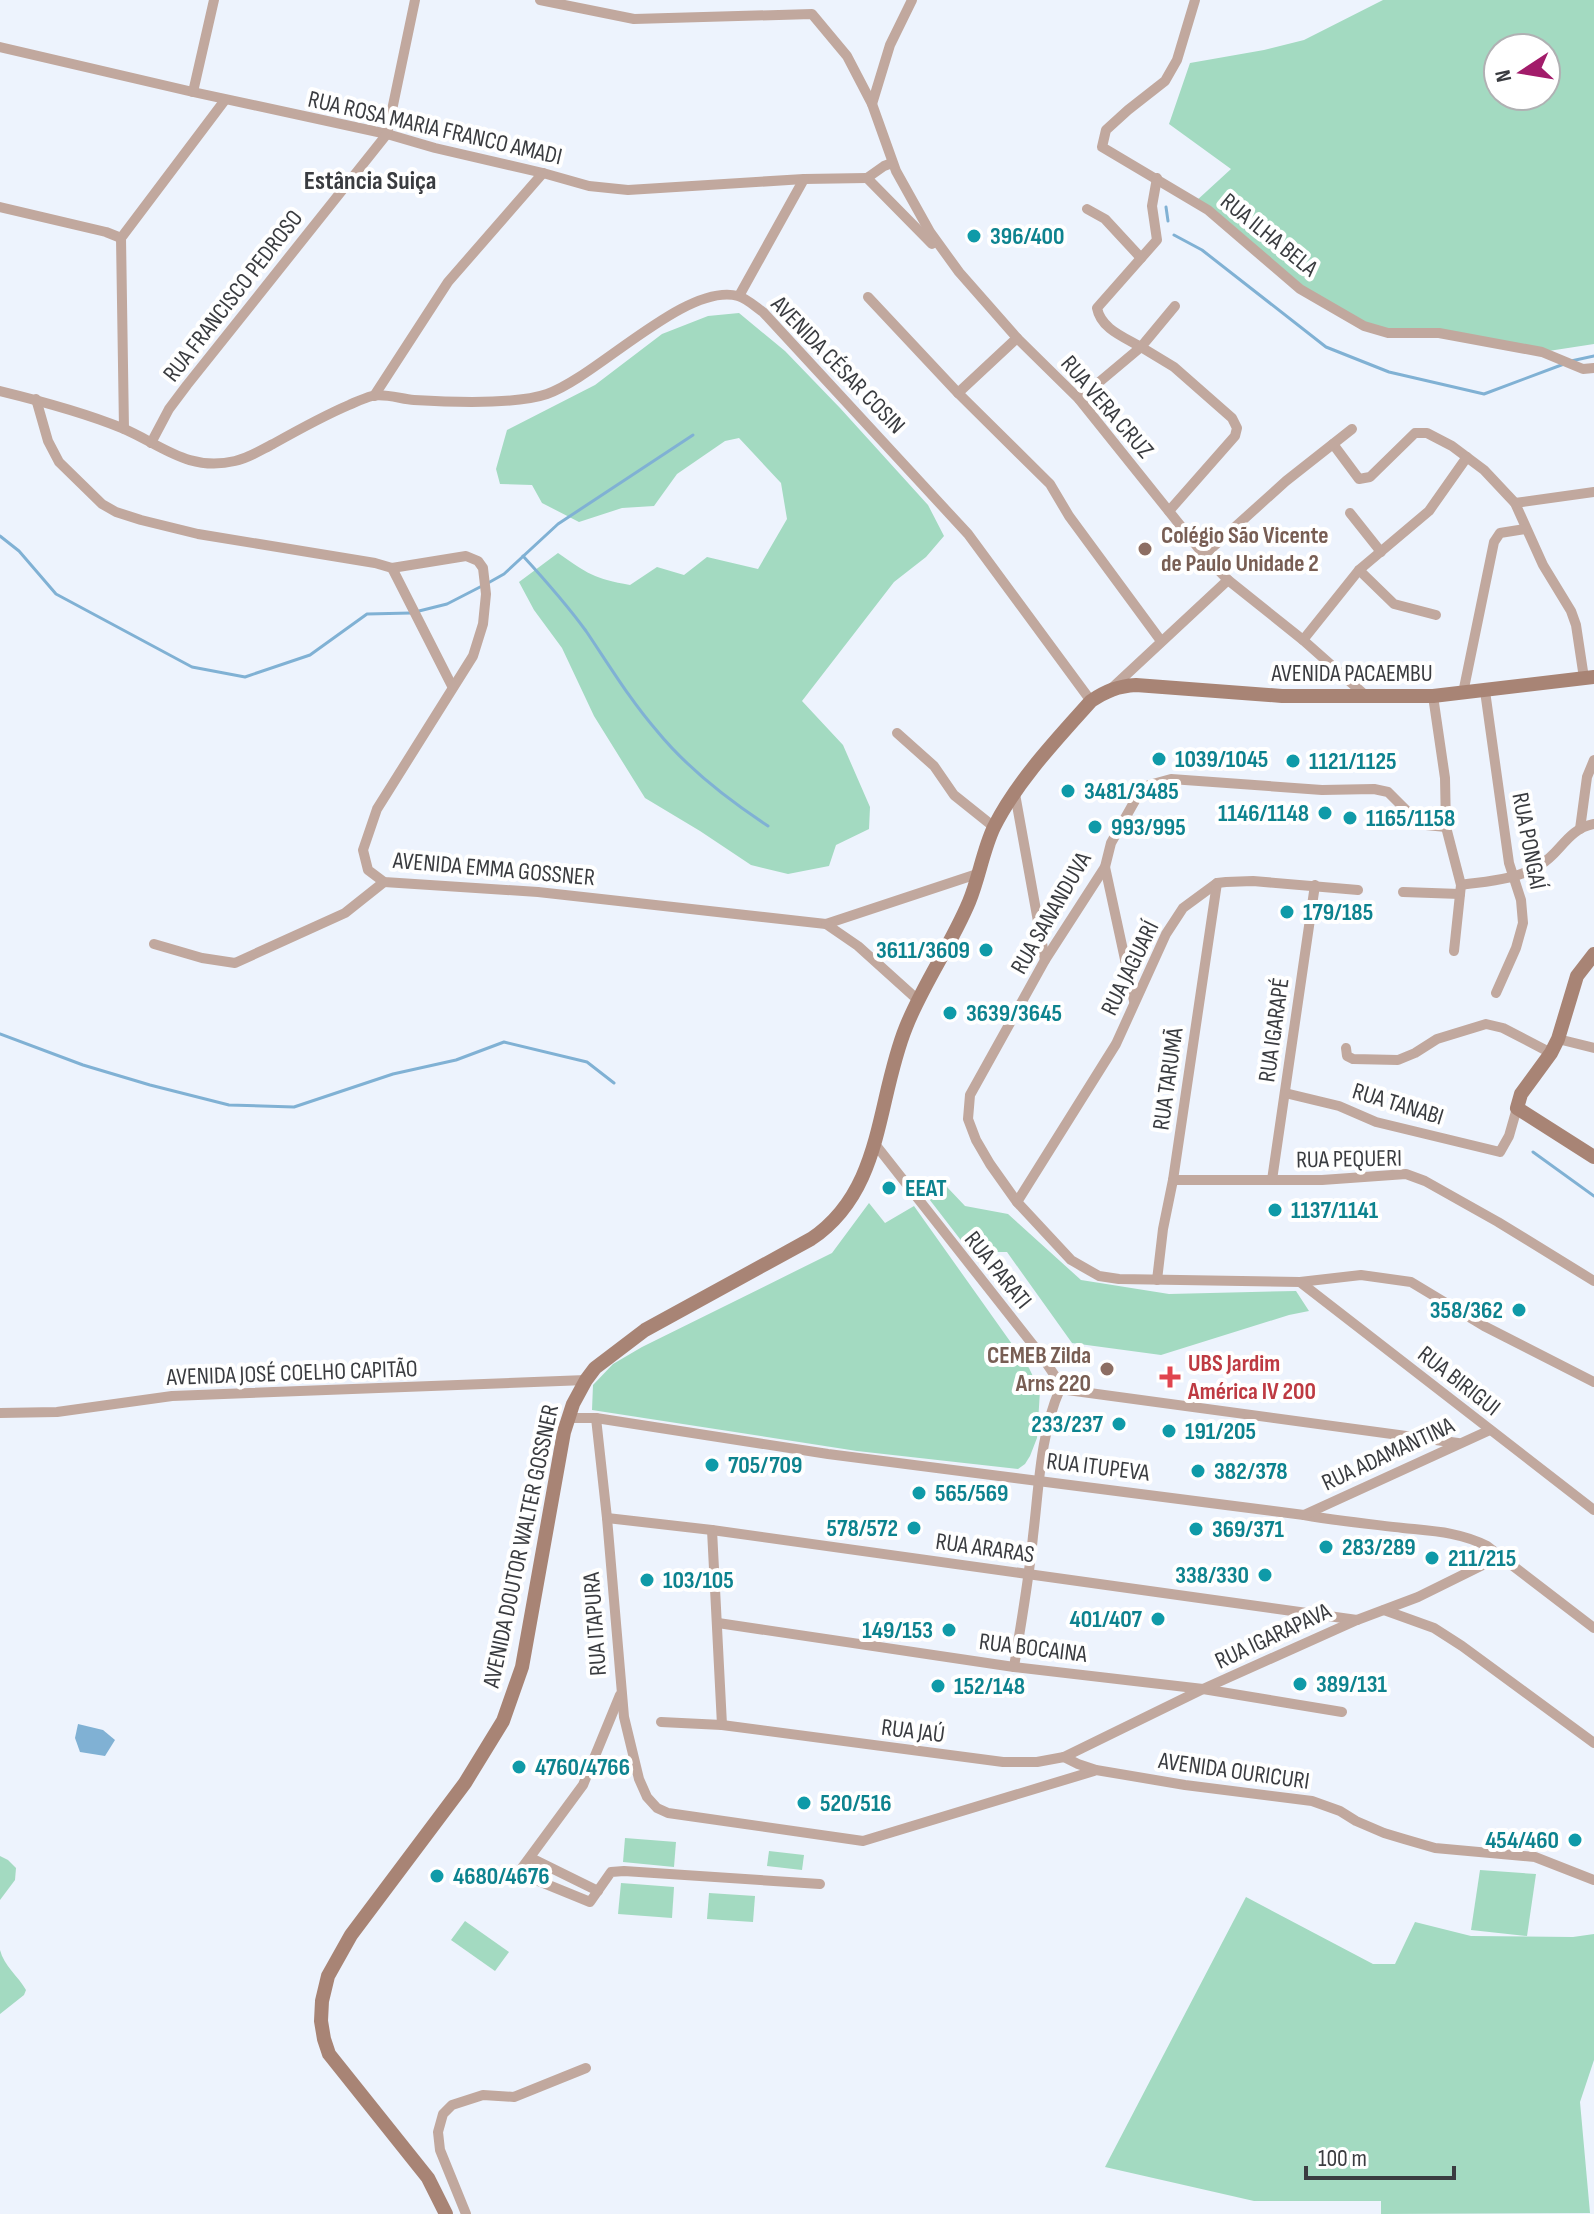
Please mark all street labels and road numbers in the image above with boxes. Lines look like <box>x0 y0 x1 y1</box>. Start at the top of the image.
street label: RUA ROSA MARIA FRANCO AMADI <box>305 85 565 171</box>
street label: RUA ILHA BELA <box>1215 187 1324 283</box>
street label: RUA FRANCISCO PEDROSO <box>157 204 309 388</box>
street label: AVENIDA CÉSAR COSIN <box>764 289 911 440</box>
street label: RUA VERA CRUZ <box>1054 350 1160 464</box>
street label: AVENIDA PACAEMBU <box>1270 659 1433 688</box>
street label: RUA PONGAÍ <box>1505 790 1553 892</box>
street label: AVENIDA EMMA GOSSNER <box>391 846 596 892</box>
street label: RUA SANANDUVA <box>1004 846 1098 979</box>
street label: RUA JAGUARÍ <box>1095 916 1165 1020</box>
street label: RUA IGARAPÉ <box>1252 976 1296 1084</box>
street label: RUA TARUMÃ <box>1146 1025 1190 1132</box>
street label: RUA TANABI <box>1349 1076 1447 1132</box>
street label: RUA PEQUERI <box>1296 1144 1402 1174</box>
street label: RUA PARATI <box>958 1225 1038 1315</box>
street label: RUA BIRIGUI <box>1412 1340 1506 1422</box>
street label: AVENIDA JOSÉ COELHO CAPITÃO <box>165 1354 418 1392</box>
street label: AVENIDA DOUTOR WALTER GOSSNER <box>477 1402 565 1691</box>
street label: RUA ADAMANTINA <box>1317 1410 1459 1497</box>
street label: RUA ITUPEVA <box>1045 1446 1152 1488</box>
street label: RUA ARARAS <box>934 1527 1036 1569</box>
street label: RUA ITAPURA <box>577 1570 613 1677</box>
street label: RUA IGARAPAVA <box>1210 1596 1336 1675</box>
street label: RUA BOCAINA <box>977 1627 1089 1669</box>
street label: RUA JAÚ <box>880 1713 946 1749</box>
street label: AVENIDA OURICURI <box>1156 1746 1311 1796</box>

